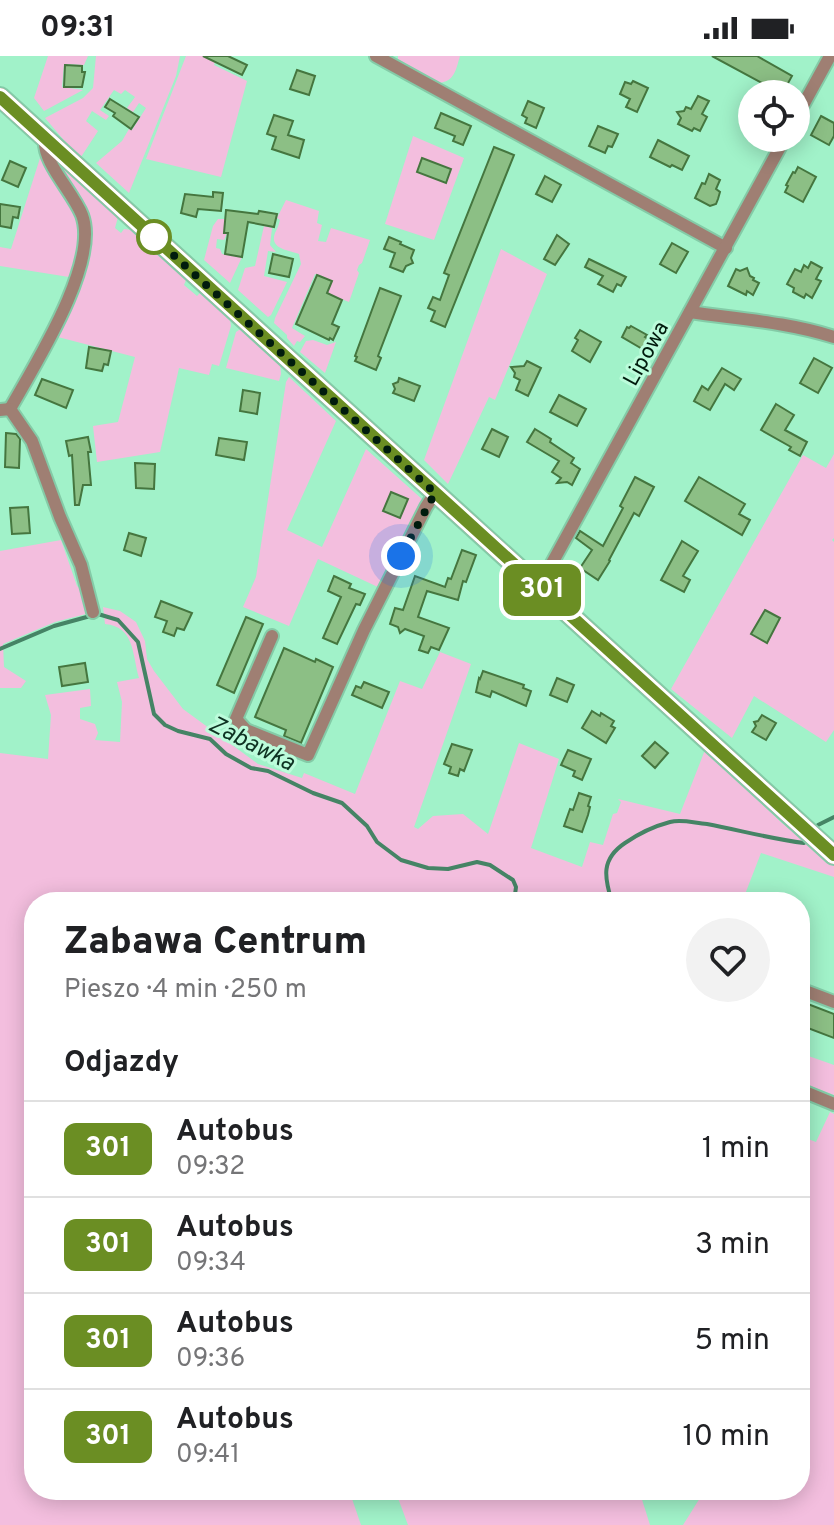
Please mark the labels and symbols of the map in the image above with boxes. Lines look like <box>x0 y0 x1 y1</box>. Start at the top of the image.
unlabelled marker <box>137 220 171 254</box>
street label: Lipowa <box>618 317 676 391</box>
your location <box>381 536 421 576</box>
line badge: 301 <box>496 564 588 616</box>
water label: Zabawka <box>203 710 300 779</box>

